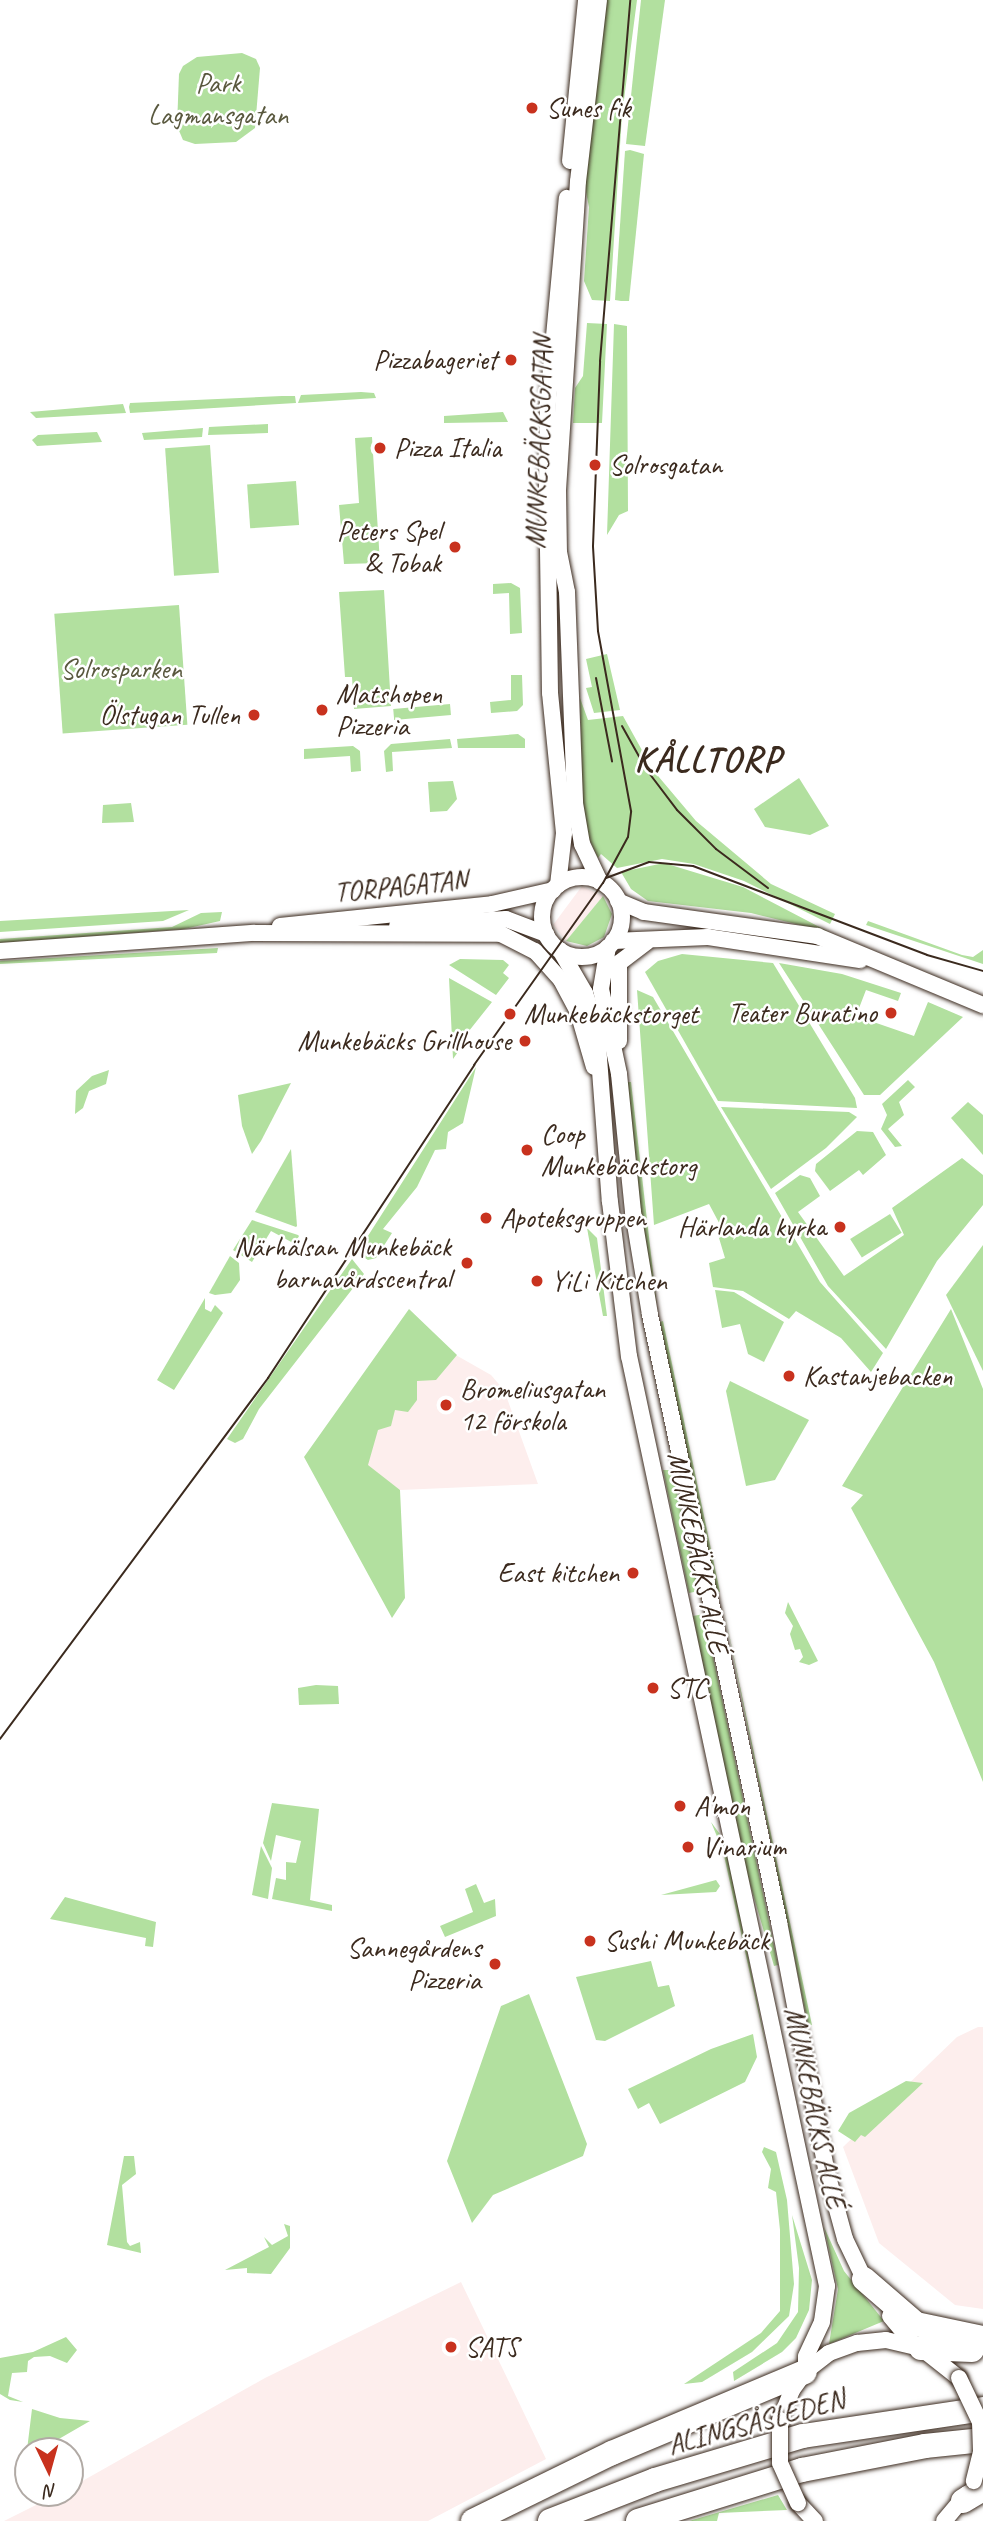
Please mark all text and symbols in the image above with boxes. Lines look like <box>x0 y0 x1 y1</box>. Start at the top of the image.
park label: Park Lagmansgatan <box>148 66 288 132</box>
place label: Sunes fik <box>546 91 631 125</box>
marker: Sunes fik <box>524 100 540 116</box>
street label: MUNKEBÄCKSGATAN <box>518 335 560 549</box>
place label: Pizzabageriet <box>373 343 497 377</box>
marker: Pizzabageriet <box>503 352 519 368</box>
place label: Pizza Italia <box>394 431 503 465</box>
marker: Pizza Italia <box>372 440 388 456</box>
place label: Solrosgatan <box>609 448 722 482</box>
marker: Solrosgatan <box>587 457 603 473</box>
place label: Peters Spel & Tobak <box>337 514 441 580</box>
marker: Peters Spel & Tobak <box>447 539 463 555</box>
park label: Solrosparken <box>60 652 182 686</box>
place label: Matshopen Pizzeria <box>336 677 442 743</box>
place label: Ölstugan Tullen <box>100 698 240 732</box>
marker: Matshopen Pizzeria <box>314 702 330 718</box>
marker: Ölstugan Tullen <box>246 707 262 723</box>
district label: KÅLLTORP <box>635 739 781 781</box>
street label: TORPAGATAN <box>333 862 469 910</box>
place label: Teater Buratino <box>728 996 877 1030</box>
place label: Munkebäckstorget <box>524 997 698 1031</box>
marker: Teater Buratino <box>883 1005 899 1021</box>
marker: Munkebäckstorget <box>502 1006 518 1022</box>
place label: Munkebäcks Grillhouse <box>298 1024 511 1058</box>
marker: Munkebäcks Grillhouse <box>517 1033 533 1049</box>
place label: Coop Munkebäckstorg <box>541 1117 696 1183</box>
marker: Coop Munkebäckstorg <box>519 1142 535 1158</box>
place label: Apoteksgruppen <box>500 1201 646 1235</box>
marker: Apoteksgruppen <box>478 1210 494 1226</box>
place label: Härlanda kyrka <box>677 1210 826 1244</box>
marker: Härlanda kyrka <box>832 1219 848 1235</box>
place label: Närhälsan Munkebäck barnavårdscentral <box>234 1230 451 1296</box>
marker: Närhälsan Munkebäck barnavårdscentral <box>457 1253 477 1273</box>
place label: YiLi Kitchen <box>551 1264 667 1298</box>
marker: YiLi Kitchen <box>529 1273 545 1289</box>
place label: Kastanjebacken <box>803 1359 952 1393</box>
marker: Kastanjebacken <box>781 1368 797 1384</box>
place label: Bromeliusgatan 12 förskola <box>460 1372 605 1438</box>
marker: Bromeliusgatan 12 förskola <box>438 1397 454 1413</box>
street label: MUNKEBÄCKS ALLÉ <box>660 1449 736 1657</box>
place label: East kitchen <box>496 1556 619 1590</box>
marker: East kitchen <box>625 1565 641 1581</box>
place label: STC <box>667 1671 707 1705</box>
marker: STC <box>645 1680 661 1696</box>
place label: A'mon <box>694 1789 750 1823</box>
marker: A'mon <box>672 1798 688 1814</box>
place label: Vinarium <box>702 1830 786 1864</box>
marker: Vinarium <box>680 1839 696 1855</box>
place label: Sushi Munkebäck <box>604 1924 768 1958</box>
place label: Sannegårdens Pizzeria <box>347 1931 481 1997</box>
marker: Sushi Munkebäck <box>582 1933 598 1949</box>
marker: Sannegårdens Pizzeria <box>487 1956 503 1972</box>
street label: MUNKEBÄCKS ALLÉ <box>777 2004 853 2212</box>
place label: SATS <box>465 2330 518 2364</box>
marker: SATS <box>443 2339 459 2355</box>
street label: ALINGSÅSLEDEN <box>664 2382 848 2462</box>
north arrow <box>14 2437 84 2507</box>
text: N <box>44 2478 58 2503</box>

